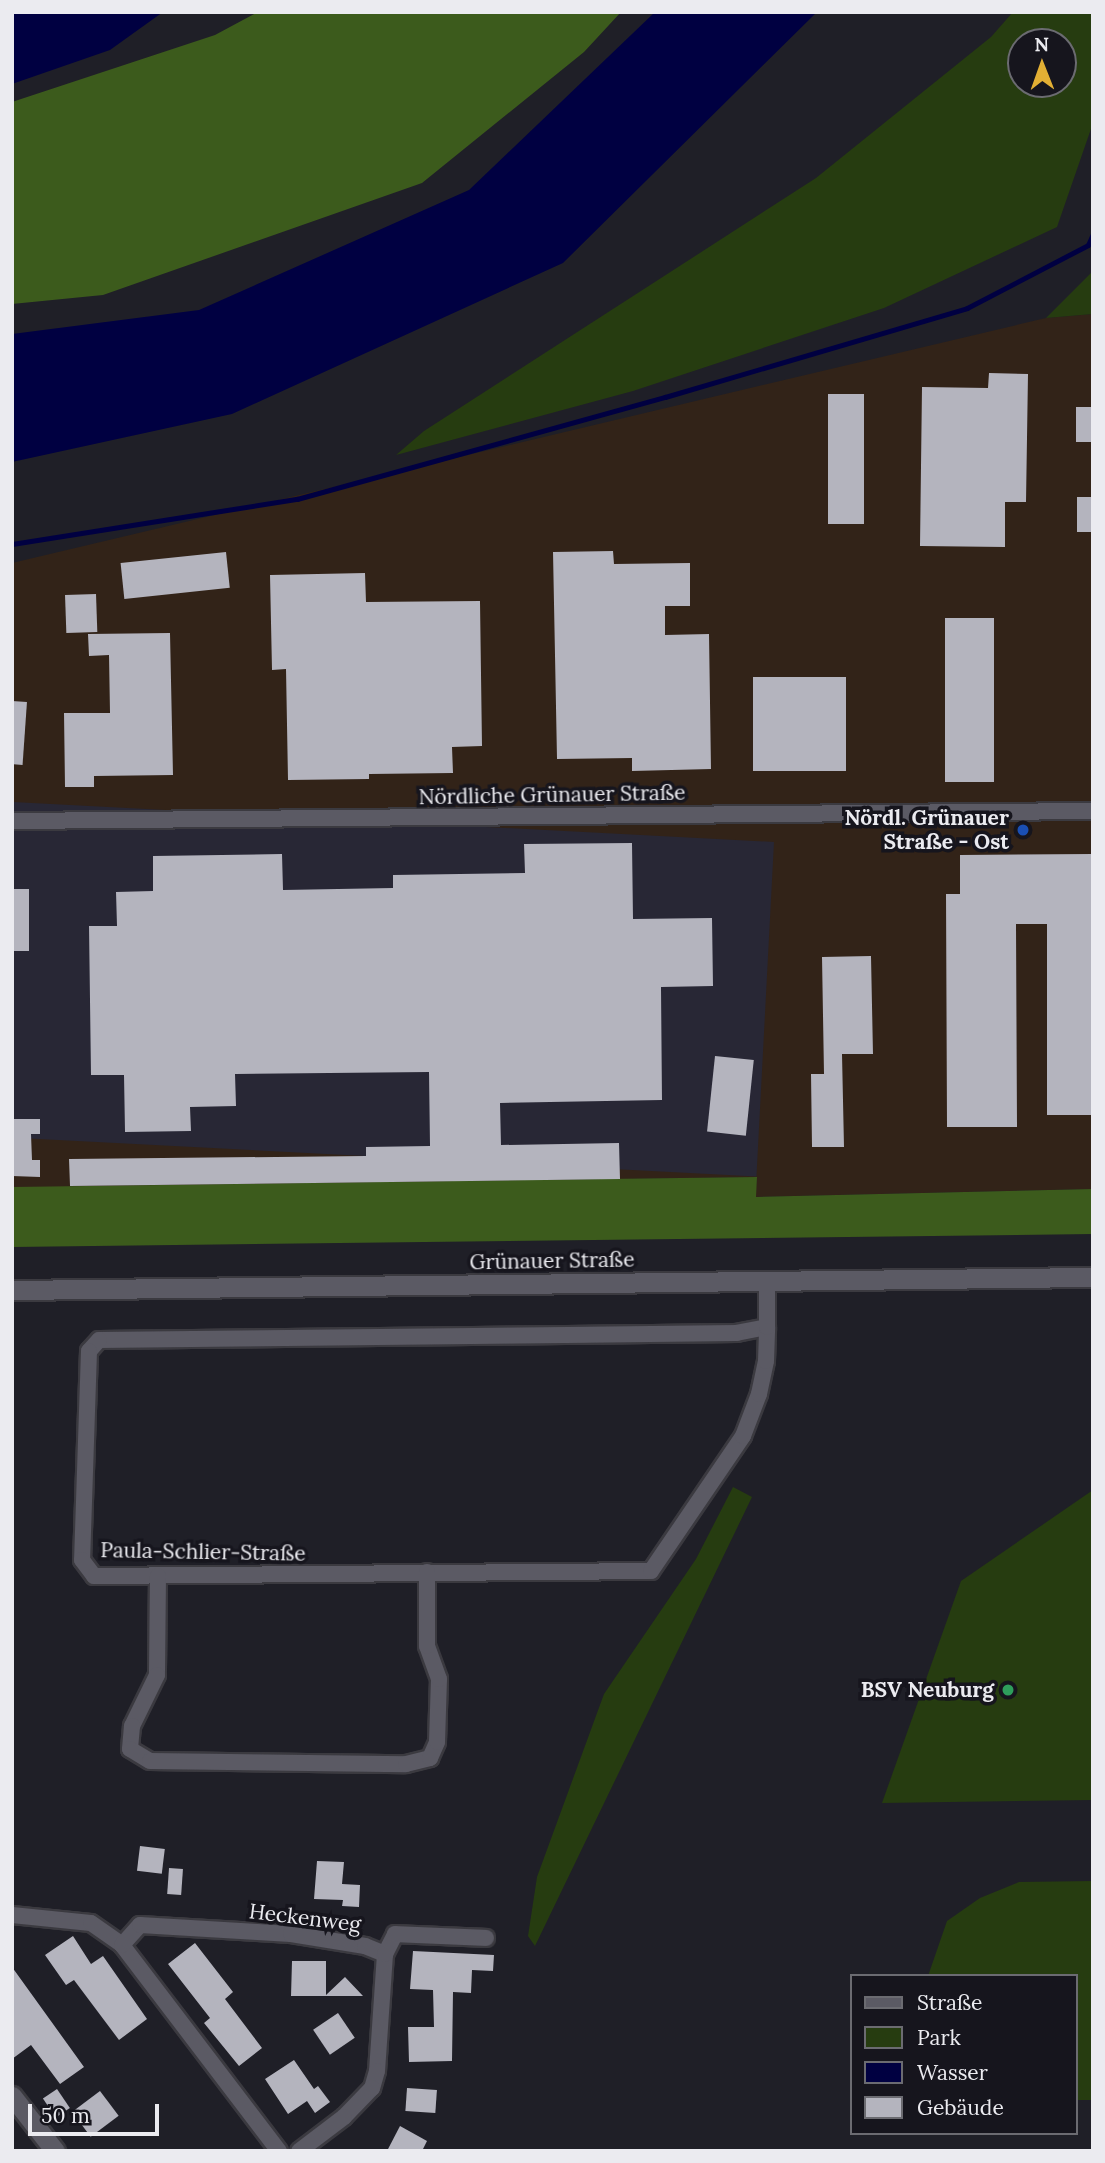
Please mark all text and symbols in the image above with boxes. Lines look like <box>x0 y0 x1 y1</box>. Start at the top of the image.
north arrow <box>1007 28 1077 98</box>
text: N <box>1034 32 1049 56</box>
street label: Nördliche Grünauer Straße <box>418 780 686 810</box>
place label: Nördl. Grünauer Straße - Ost <box>845 805 1009 855</box>
marker: Nördl. Grünauer Straße - Ost <box>1015 822 1031 838</box>
street label: Grünauer Straße <box>469 1247 635 1275</box>
street label: Paula-Schlier-Straße <box>100 1538 306 1566</box>
place label: BSV Neuburg <box>861 1677 994 1703</box>
marker: BSV Neuburg <box>1000 1682 1016 1698</box>
street label: Heckenweg <box>247 1899 363 1937</box>
legend <box>850 1974 1077 2135</box>
text: Straße <box>917 1989 982 2016</box>
text: Park <box>917 2024 961 2051</box>
text: Wasser <box>917 2059 988 2086</box>
scale bar <box>32 2090 163 2134</box>
text: Gebäude <box>917 2094 1004 2121</box>
text: 50 m <box>41 2102 90 2129</box>

